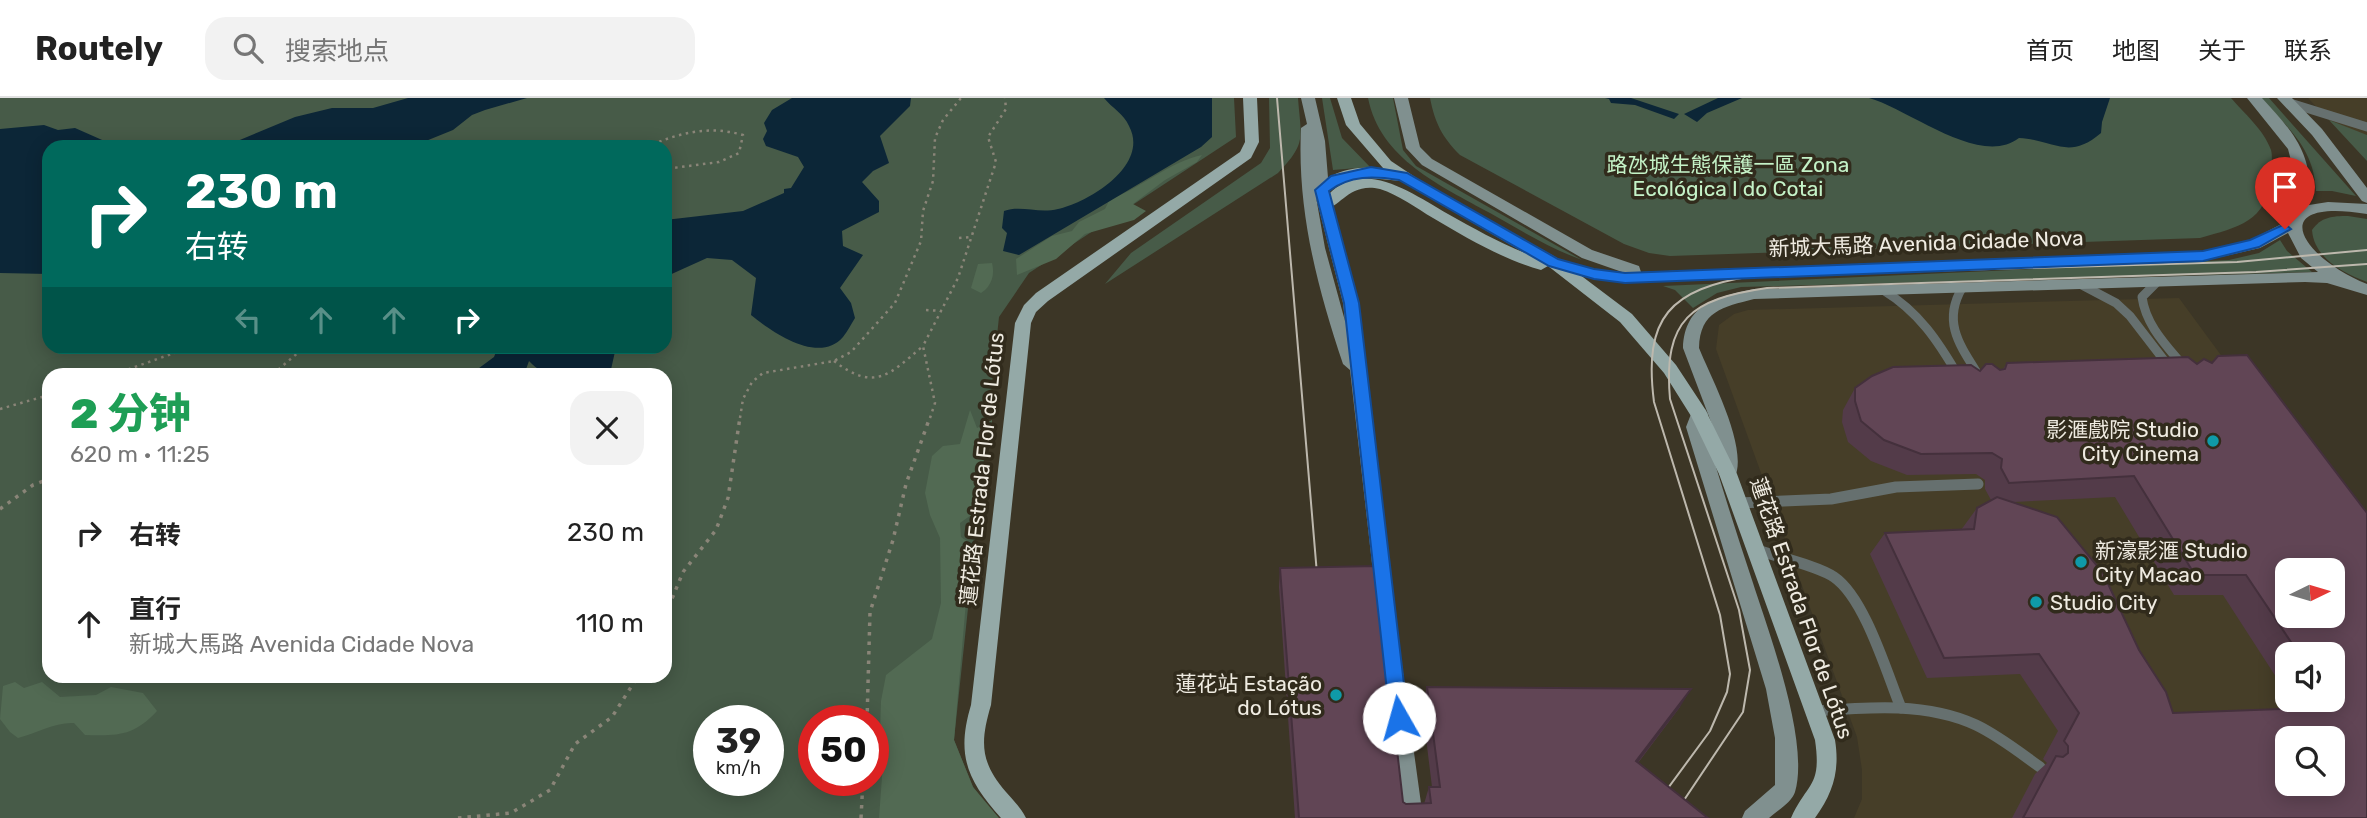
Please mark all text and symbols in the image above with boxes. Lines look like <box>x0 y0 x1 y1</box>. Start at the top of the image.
search box <box>205 17 695 80</box>
text: Routely <box>35 29 163 68</box>
icon: search <box>229 29 267 67</box>
text: 搜索地点 <box>285 36 389 67</box>
text: 首页 <box>2026 37 2074 65</box>
text: 地图 <box>2112 37 2160 65</box>
text: 关于 <box>2198 37 2246 65</box>
text: 联系 <box>2284 37 2332 65</box>
park label: 路氹城生態保護一區 Zona Ecológica I do Cotai <box>1607 152 1849 201</box>
pin <box>2255 157 2315 229</box>
text: 230 m <box>185 162 338 220</box>
icon: right <box>70 168 161 259</box>
icon: arrive <box>2266 168 2304 206</box>
street label: 新城大馬路 Avenida Cidade Nova <box>1768 225 2084 261</box>
text: 右转 <box>185 228 249 266</box>
icon: left <box>229 301 267 339</box>
icon: ahead <box>302 301 340 339</box>
icon: ahead <box>375 301 413 339</box>
icon: right <box>448 301 486 339</box>
street label: 蓮花路 Estrada Flor de Lótus <box>955 331 1009 607</box>
text: 2 分钟 <box>70 389 191 439</box>
button: close <box>570 391 644 465</box>
place label: 影滙戲院 Studio City Cinema <box>2046 417 2199 466</box>
marker: 影滙戲院 Studio City Cinema <box>2205 433 2221 449</box>
text: 620 m · 11:25 <box>70 440 210 468</box>
street label: 蓮花路 Estrada Flor de Lótus <box>1745 474 1859 742</box>
icon: right <box>70 514 108 552</box>
text: 230 m <box>567 517 644 548</box>
text: 右转 <box>129 520 181 551</box>
place label: 新濠影滙 Studio City Macao <box>2095 538 2248 587</box>
marker: 新濠影滙 Studio City Macao <box>2073 554 2089 570</box>
north arrow <box>2275 558 2345 628</box>
map controls <box>2275 558 2345 796</box>
place label: Studio City <box>2050 590 2158 615</box>
text: 直行 <box>129 594 181 625</box>
marker: Studio City <box>2028 594 2044 610</box>
icon: ahead <box>70 605 108 643</box>
text: 110 m <box>576 608 644 639</box>
text: 新城大馬路 Avenida Cidade Nova <box>129 630 474 658</box>
button: sound <box>2275 642 2345 712</box>
place label: 蓮花站 Estação do Lótus <box>1175 671 1322 720</box>
position arrow <box>1362 681 1436 755</box>
marker: 蓮花站 Estação do Lótus <box>1328 687 1344 703</box>
speed limit sign: 50 <box>798 705 889 796</box>
text: 39 <box>716 720 761 762</box>
button: search <box>2275 726 2345 796</box>
text: km/h <box>716 757 761 779</box>

